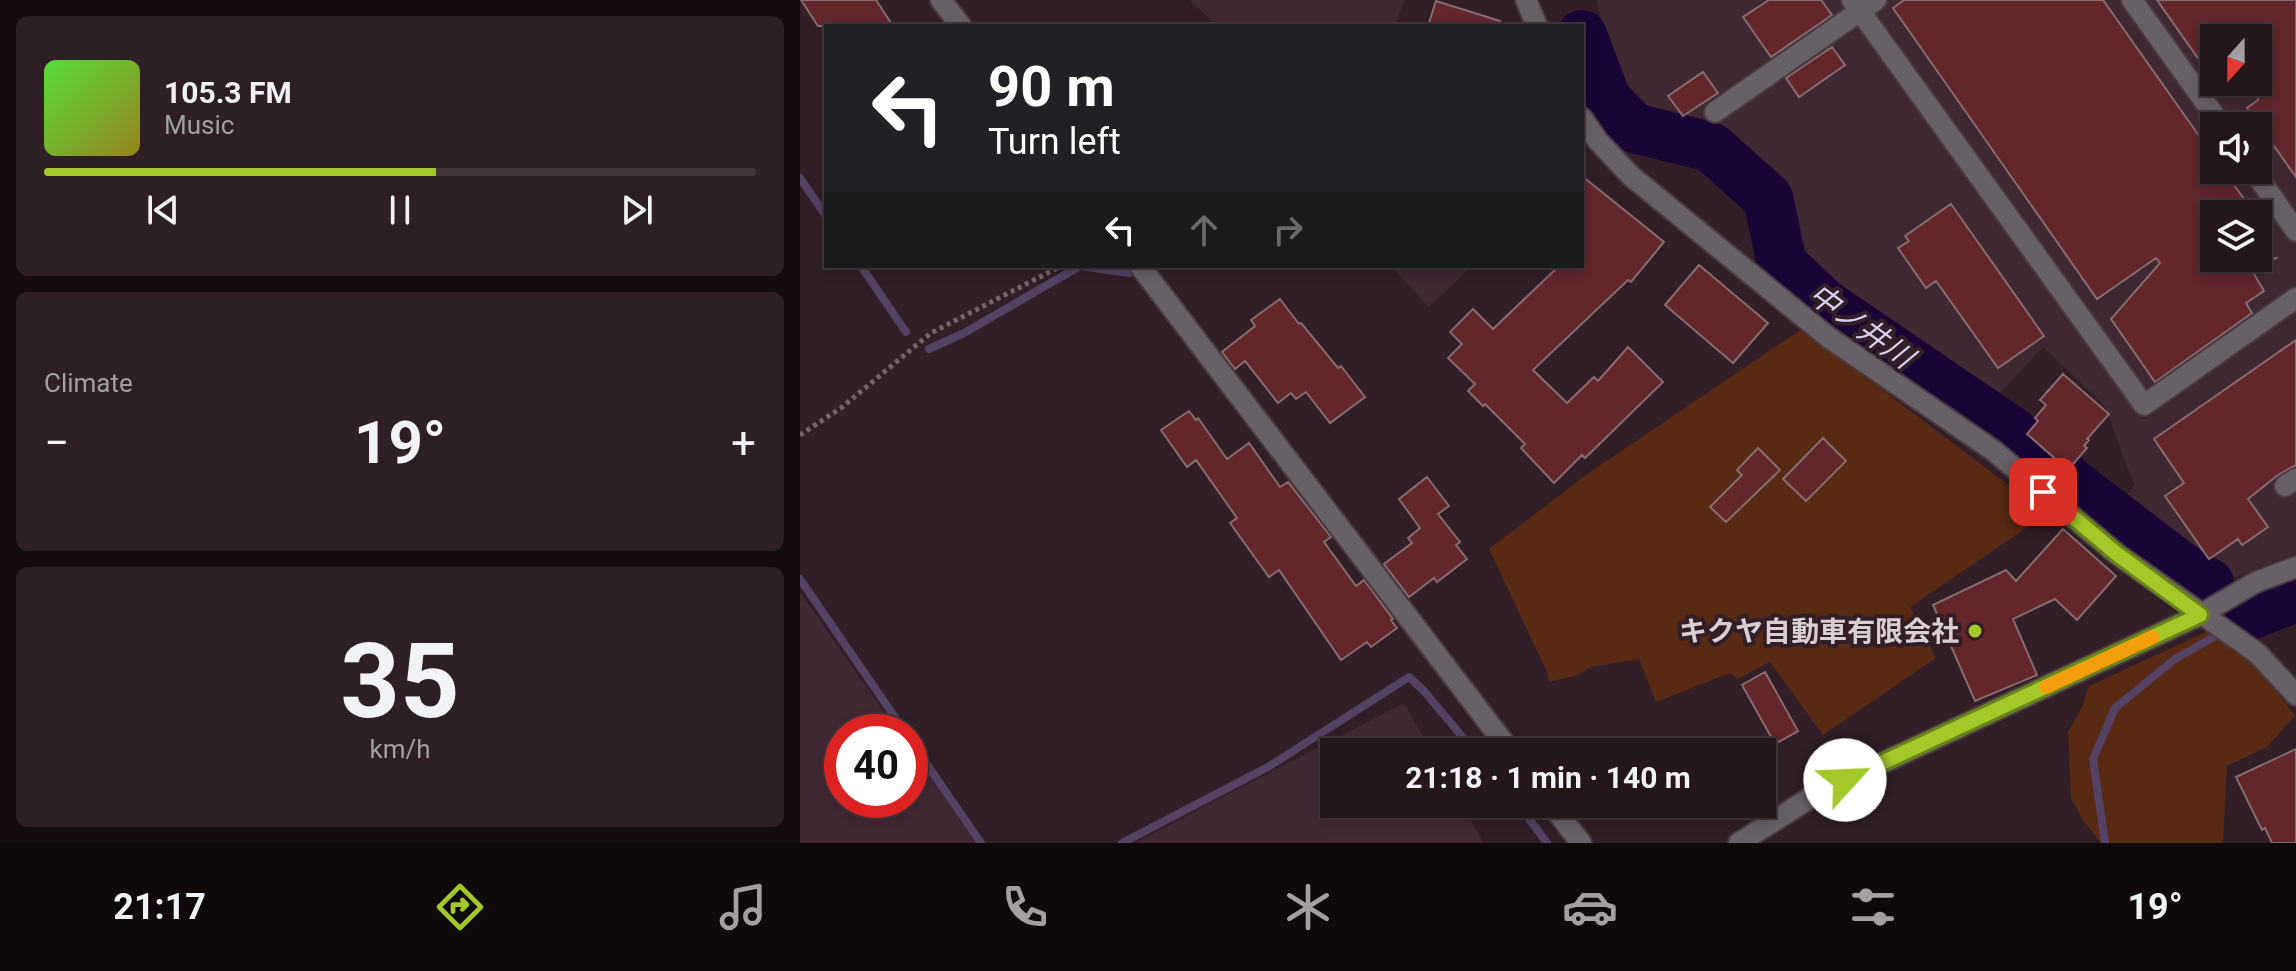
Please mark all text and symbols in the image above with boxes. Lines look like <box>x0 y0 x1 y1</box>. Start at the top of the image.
north arrow <box>2200 24 2272 96</box>
map controls <box>2200 24 2272 272</box>
text: 90 m <box>988 54 1115 120</box>
icon: left <box>856 56 960 160</box>
text: 105.3 FM <box>164 75 292 110</box>
text: Music <box>164 110 234 140</box>
button: sound <box>2200 112 2272 184</box>
text: Turn left <box>988 121 1121 163</box>
icon: previous <box>141 188 185 232</box>
icon: pause <box>378 188 422 232</box>
icon: next <box>615 188 659 232</box>
button: layers <box>2200 200 2272 272</box>
icon: left <box>1098 208 1142 252</box>
icon: ahead <box>1182 208 1226 252</box>
icon: right <box>1266 208 1310 252</box>
water label: 中ノ井川 <box>1802 276 1923 377</box>
text: Climate <box>44 368 133 398</box>
text: 19° <box>354 407 446 478</box>
text: − <box>44 417 69 469</box>
text: + <box>731 417 756 469</box>
pin <box>2009 458 2077 526</box>
icon: arrive <box>2021 470 2065 514</box>
place label: キクヤ自動車有限会社 <box>1679 615 1959 648</box>
text: 35 <box>340 621 460 742</box>
marker: キクヤ自動車有限会社 <box>1966 622 1984 640</box>
speed limit sign: 40 <box>824 714 928 818</box>
text: km/h <box>369 734 431 764</box>
position arrow <box>1803 738 1887 822</box>
text: 21:18 · 1 min · 140 m <box>1405 760 1691 795</box>
icon: directions <box>432 879 488 935</box>
icon: music <box>715 879 771 935</box>
icon: phone <box>997 879 1053 935</box>
icon: climate <box>1280 879 1336 935</box>
icon: car <box>1562 879 1618 935</box>
icon: filters <box>1845 879 1901 935</box>
text: 21:17 <box>113 886 206 928</box>
text: 19° <box>2127 886 2183 928</box>

